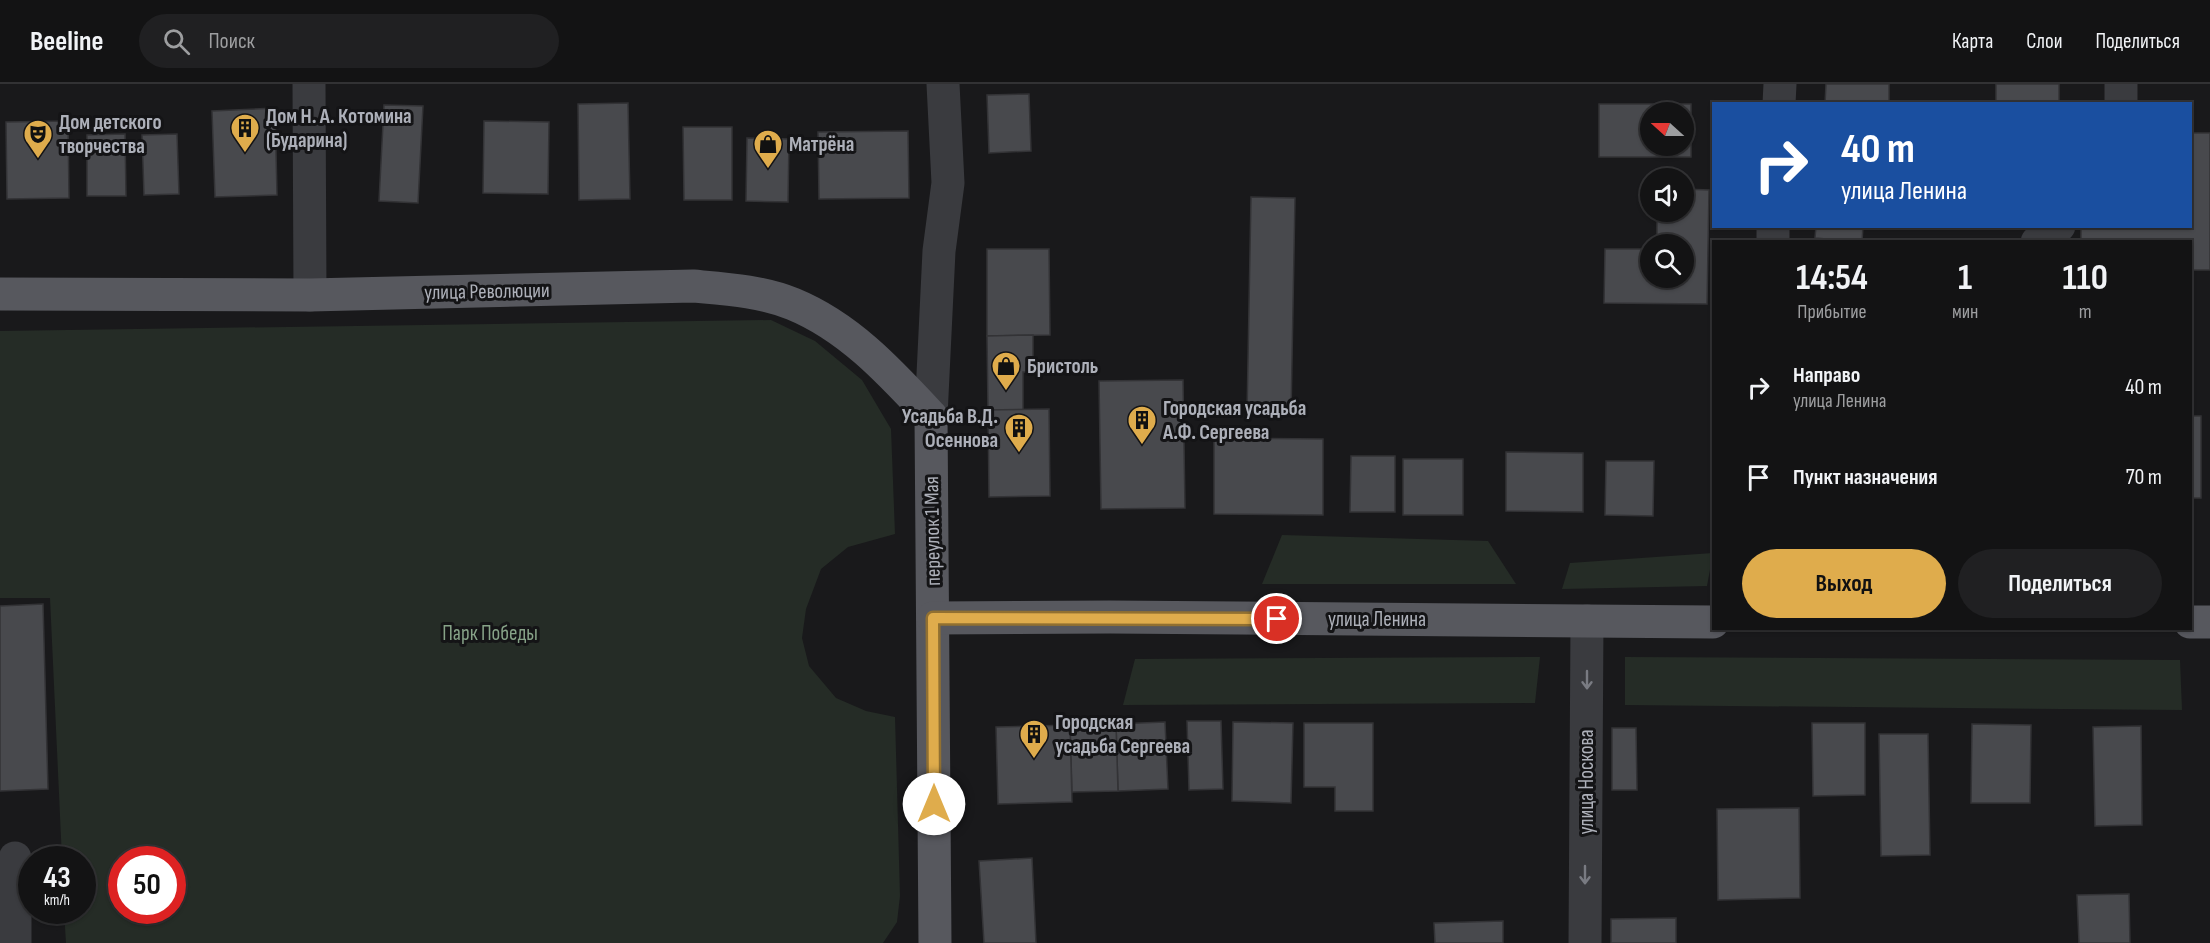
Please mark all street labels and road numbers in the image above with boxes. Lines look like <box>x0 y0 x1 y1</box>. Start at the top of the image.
street label: улица Революции <box>424 278 550 305</box>
street label: переулок 1 Мая <box>919 476 946 586</box>
street label: улица Ленина <box>1328 607 1426 632</box>
street label: улица Носкова <box>1574 729 1599 835</box>

